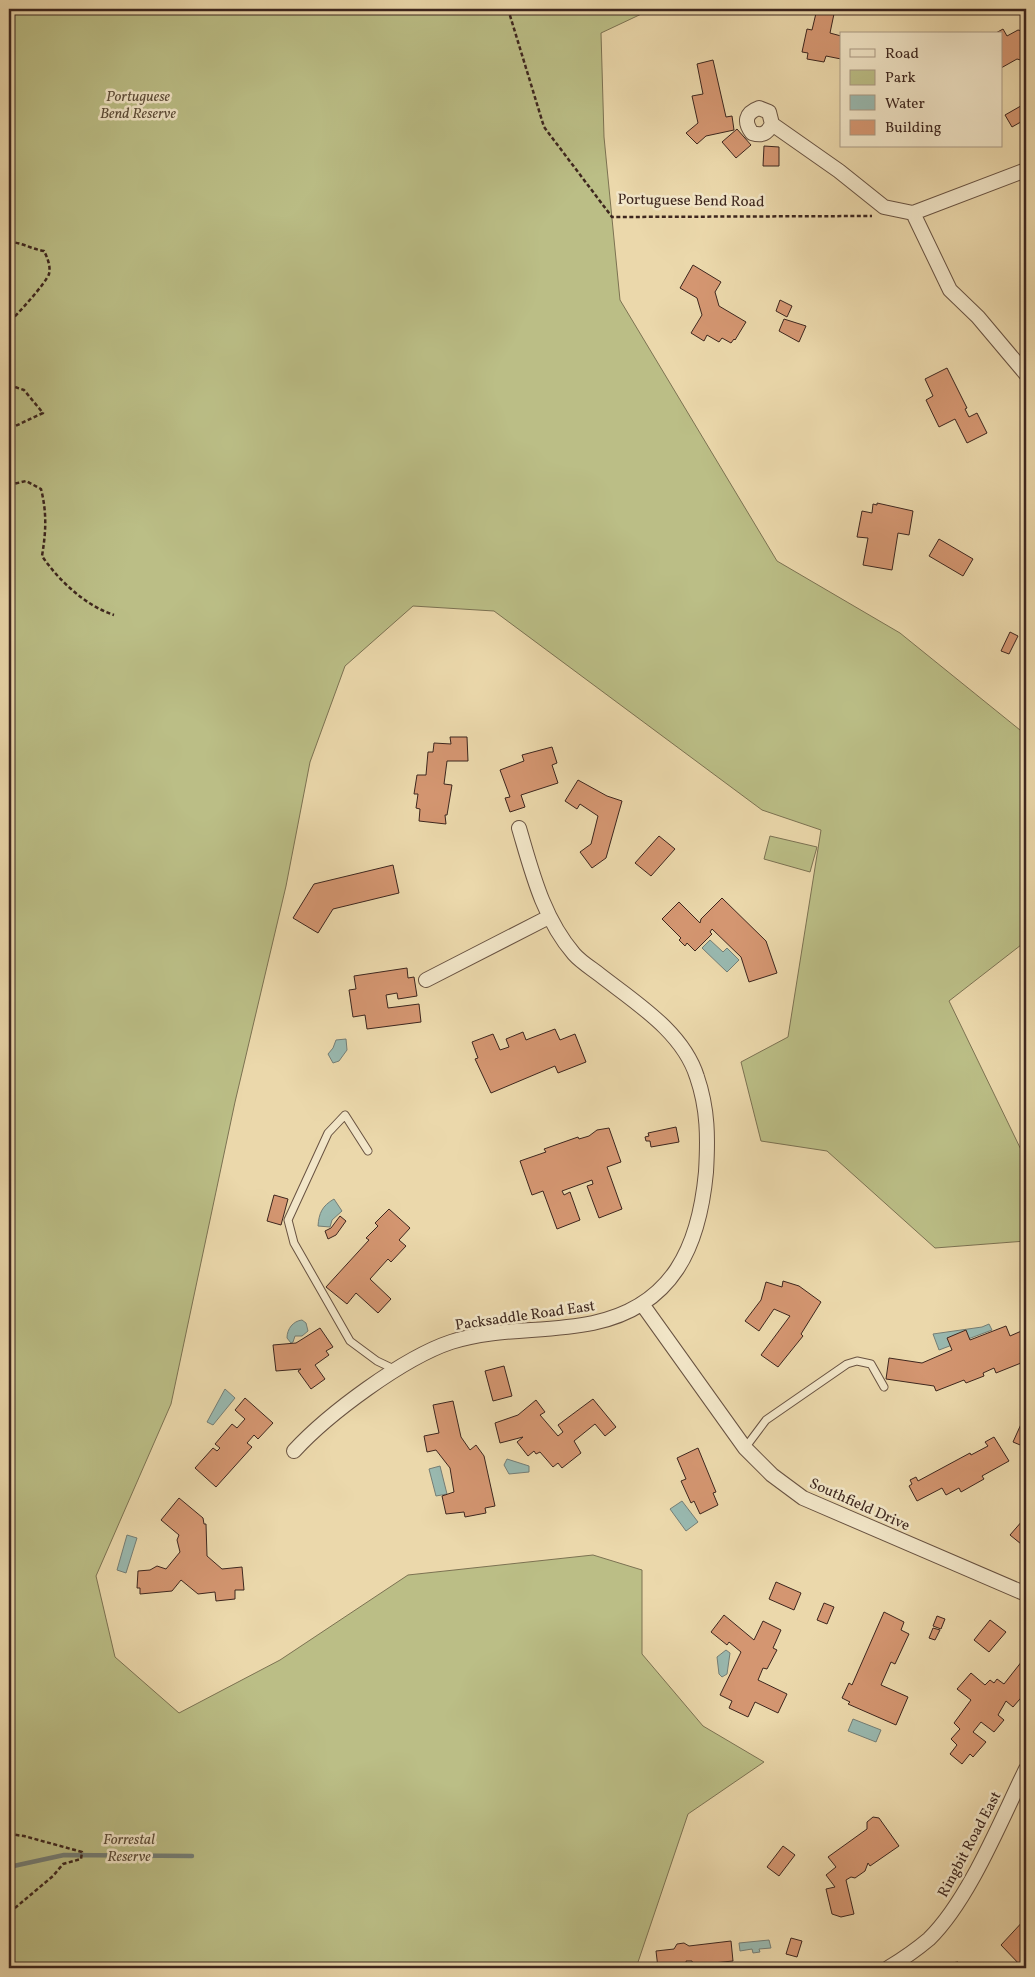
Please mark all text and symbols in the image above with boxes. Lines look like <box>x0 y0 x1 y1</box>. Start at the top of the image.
legend <box>840 32 1002 148</box>
text: Road <box>885 44 919 65</box>
text: Park <box>885 68 916 89</box>
park label: Portuguese Bend Reserve <box>100 87 176 125</box>
text: Water <box>885 94 925 115</box>
text: Building <box>885 118 942 139</box>
street label: Portuguese Bend Road <box>617 190 765 213</box>
street label: Packsaddle Road East <box>454 1296 597 1337</box>
street label: Southfield Drive <box>806 1474 913 1537</box>
street label: Ringbit Road East <box>933 1788 1007 1901</box>
park label: Forrestal Reserve <box>103 1830 155 1868</box>

